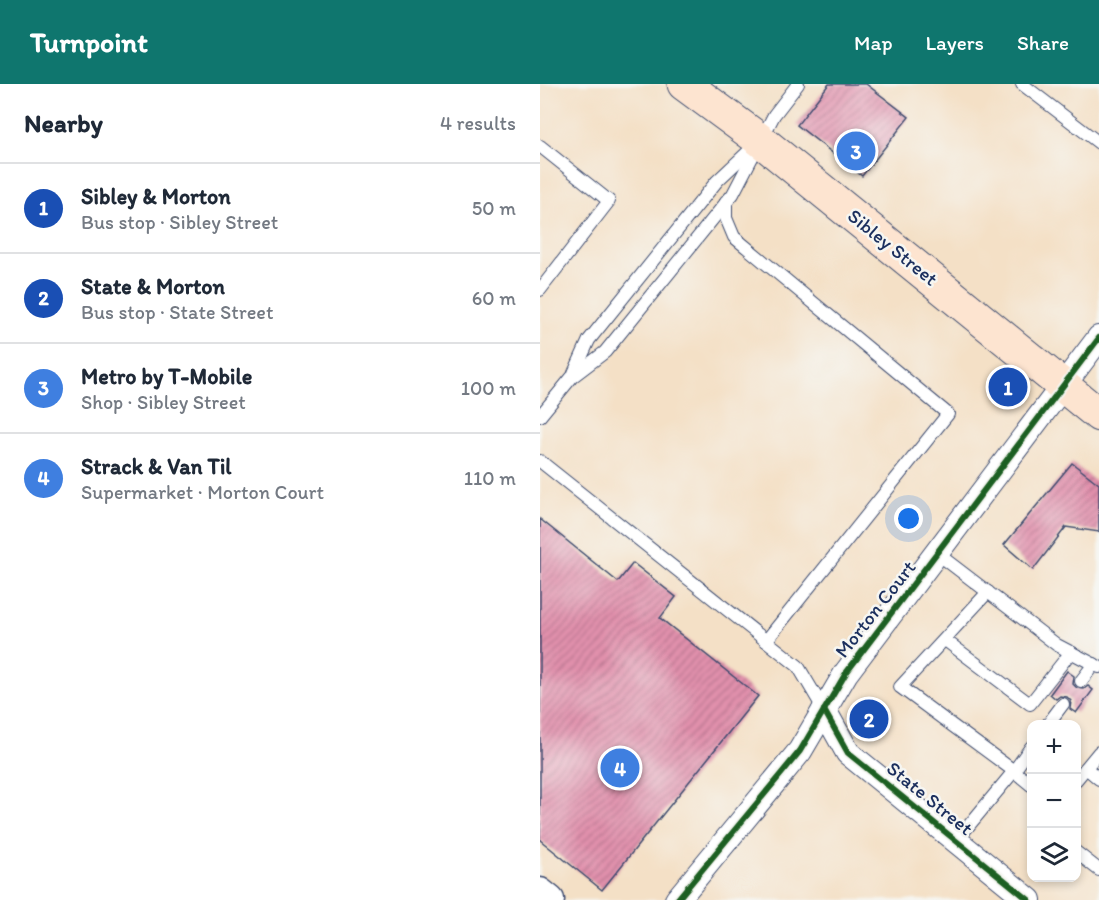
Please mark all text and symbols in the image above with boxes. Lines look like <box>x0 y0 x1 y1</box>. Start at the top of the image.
text: Turnpoint <box>30 25 148 59</box>
text: Map <box>854 30 893 55</box>
text: Layers <box>926 30 984 55</box>
text: Share <box>1017 30 1069 55</box>
text: Nearby <box>24 107 103 139</box>
text: 4 results <box>440 111 516 135</box>
pin: 3 <box>836 128 876 174</box>
text: Sibley & Morton <box>81 183 231 210</box>
text: 1 <box>39 196 48 220</box>
text: 50 m <box>472 196 516 220</box>
street label: Sibley Street <box>843 203 943 291</box>
text: Bus stop · Sibley Street <box>81 210 278 234</box>
text: State & Morton <box>81 273 225 300</box>
text: 2 <box>38 286 49 310</box>
text: 60 m <box>472 286 516 310</box>
text: Bus stop · State Street <box>81 300 273 324</box>
text: Metro by T-Mobile <box>81 363 252 390</box>
pin: 1 <box>988 364 1028 410</box>
text: 3 <box>38 376 49 400</box>
text: 100 m <box>461 376 516 400</box>
text: Shop · Sibley Street <box>81 390 246 414</box>
text: Strack & Van Til <box>81 453 232 480</box>
text: 4 <box>37 466 50 490</box>
text: 110 m <box>464 466 516 490</box>
text: Supermarket · Morton Court <box>81 480 324 504</box>
your location <box>894 504 923 533</box>
street label: Morton Court <box>830 555 921 662</box>
pin: 2 <box>850 696 888 742</box>
map controls <box>1027 720 1081 882</box>
button: + <box>1027 720 1081 774</box>
pin: 4 <box>600 746 640 790</box>
street label: State Street <box>882 756 978 840</box>
button: − <box>1027 774 1081 828</box>
button: layers <box>1027 828 1081 882</box>

